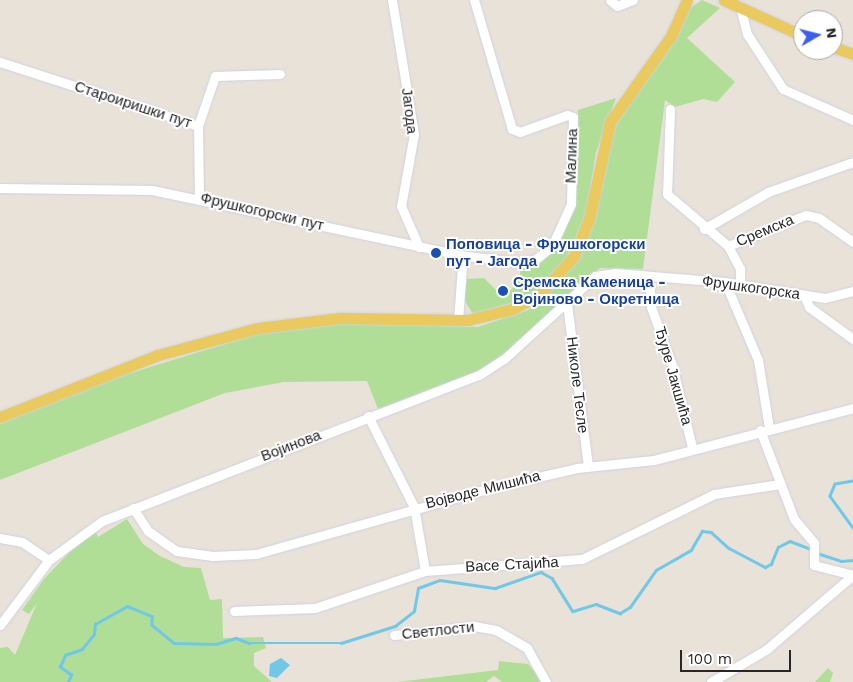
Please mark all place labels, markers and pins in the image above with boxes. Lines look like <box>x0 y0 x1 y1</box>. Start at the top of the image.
place label: Поповица - Фрушкогорски пут - Јагода <box>446 235 645 270</box>
marker: Поповица - Фрушкогорски пут - Јагода <box>430 247 442 259</box>
place label: Сремска Каменица - Војиново - Окретница <box>513 273 679 308</box>
marker: Сремска Каменица - Војиново - Окретница <box>497 285 509 297</box>

